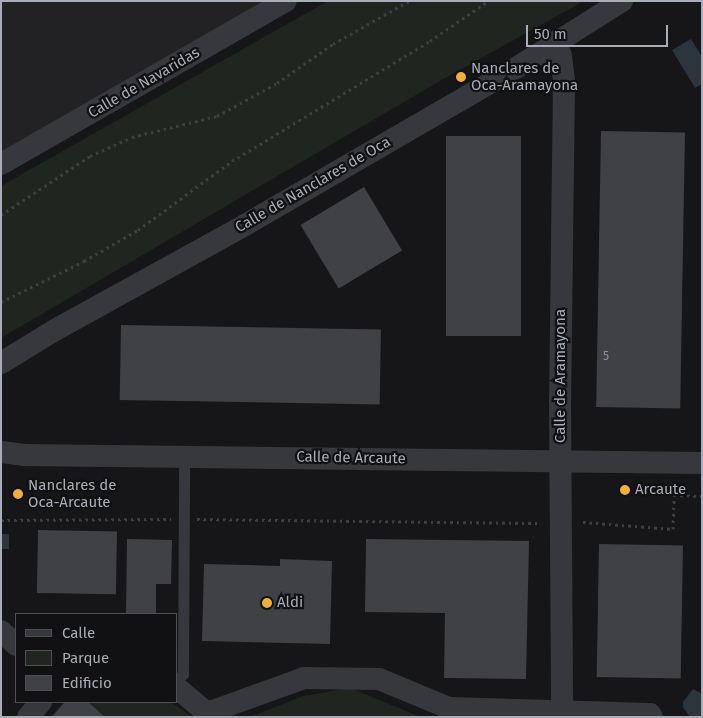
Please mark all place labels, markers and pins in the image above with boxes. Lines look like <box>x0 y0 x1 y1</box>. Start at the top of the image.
place label: Nanclares de Oca-Aramayona <box>471 59 578 94</box>
marker: Nanclares de Oca-Aramayona <box>455 71 467 83</box>
place label: Nanclares de Oca-Arcaute <box>28 476 116 511</box>
place label: Arcaute <box>635 481 686 499</box>
marker: Arcaute <box>619 484 631 496</box>
marker: Nanclares de Oca-Arcaute <box>12 488 24 500</box>
place label: Aldi <box>277 594 303 612</box>
marker: Aldi <box>261 597 273 609</box>

